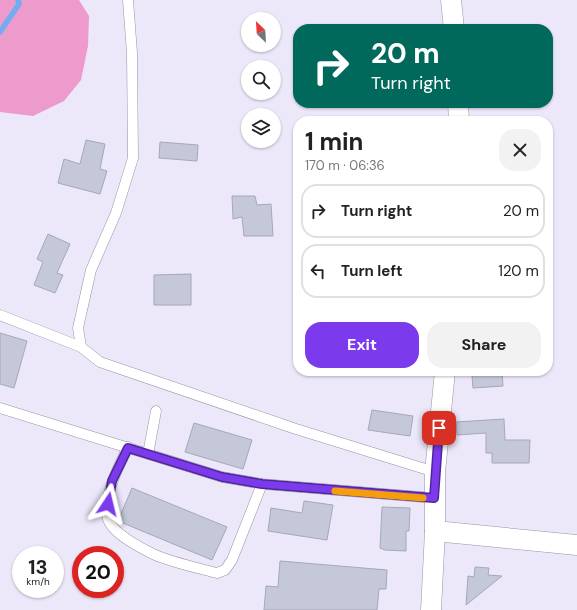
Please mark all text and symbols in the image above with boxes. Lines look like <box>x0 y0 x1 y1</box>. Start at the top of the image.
north arrow <box>241 12 281 52</box>
map controls <box>241 12 281 148</box>
text: 20 m <box>371 35 440 72</box>
icon: right <box>305 40 357 92</box>
button: search <box>241 60 281 100</box>
text: Turn right <box>371 71 451 95</box>
button: layers <box>241 108 281 148</box>
text: 1 min <box>305 126 363 157</box>
button: close <box>499 129 541 171</box>
text: 170 m · 06:36 <box>305 157 385 174</box>
icon: right <box>307 200 329 222</box>
text: Turn right <box>341 201 412 221</box>
text: 20 m <box>503 201 539 221</box>
icon: left <box>307 260 329 282</box>
text: Turn left <box>341 261 402 281</box>
text: 120 m <box>498 261 539 281</box>
button: Exit <box>305 322 419 368</box>
button: Share <box>427 322 541 368</box>
pin <box>422 411 456 445</box>
icon: arrive <box>428 417 450 439</box>
position arrow <box>87 483 129 525</box>
speed limit sign: 20 <box>72 546 124 598</box>
text: 13 <box>28 554 48 580</box>
text: km/h <box>26 575 50 588</box>

